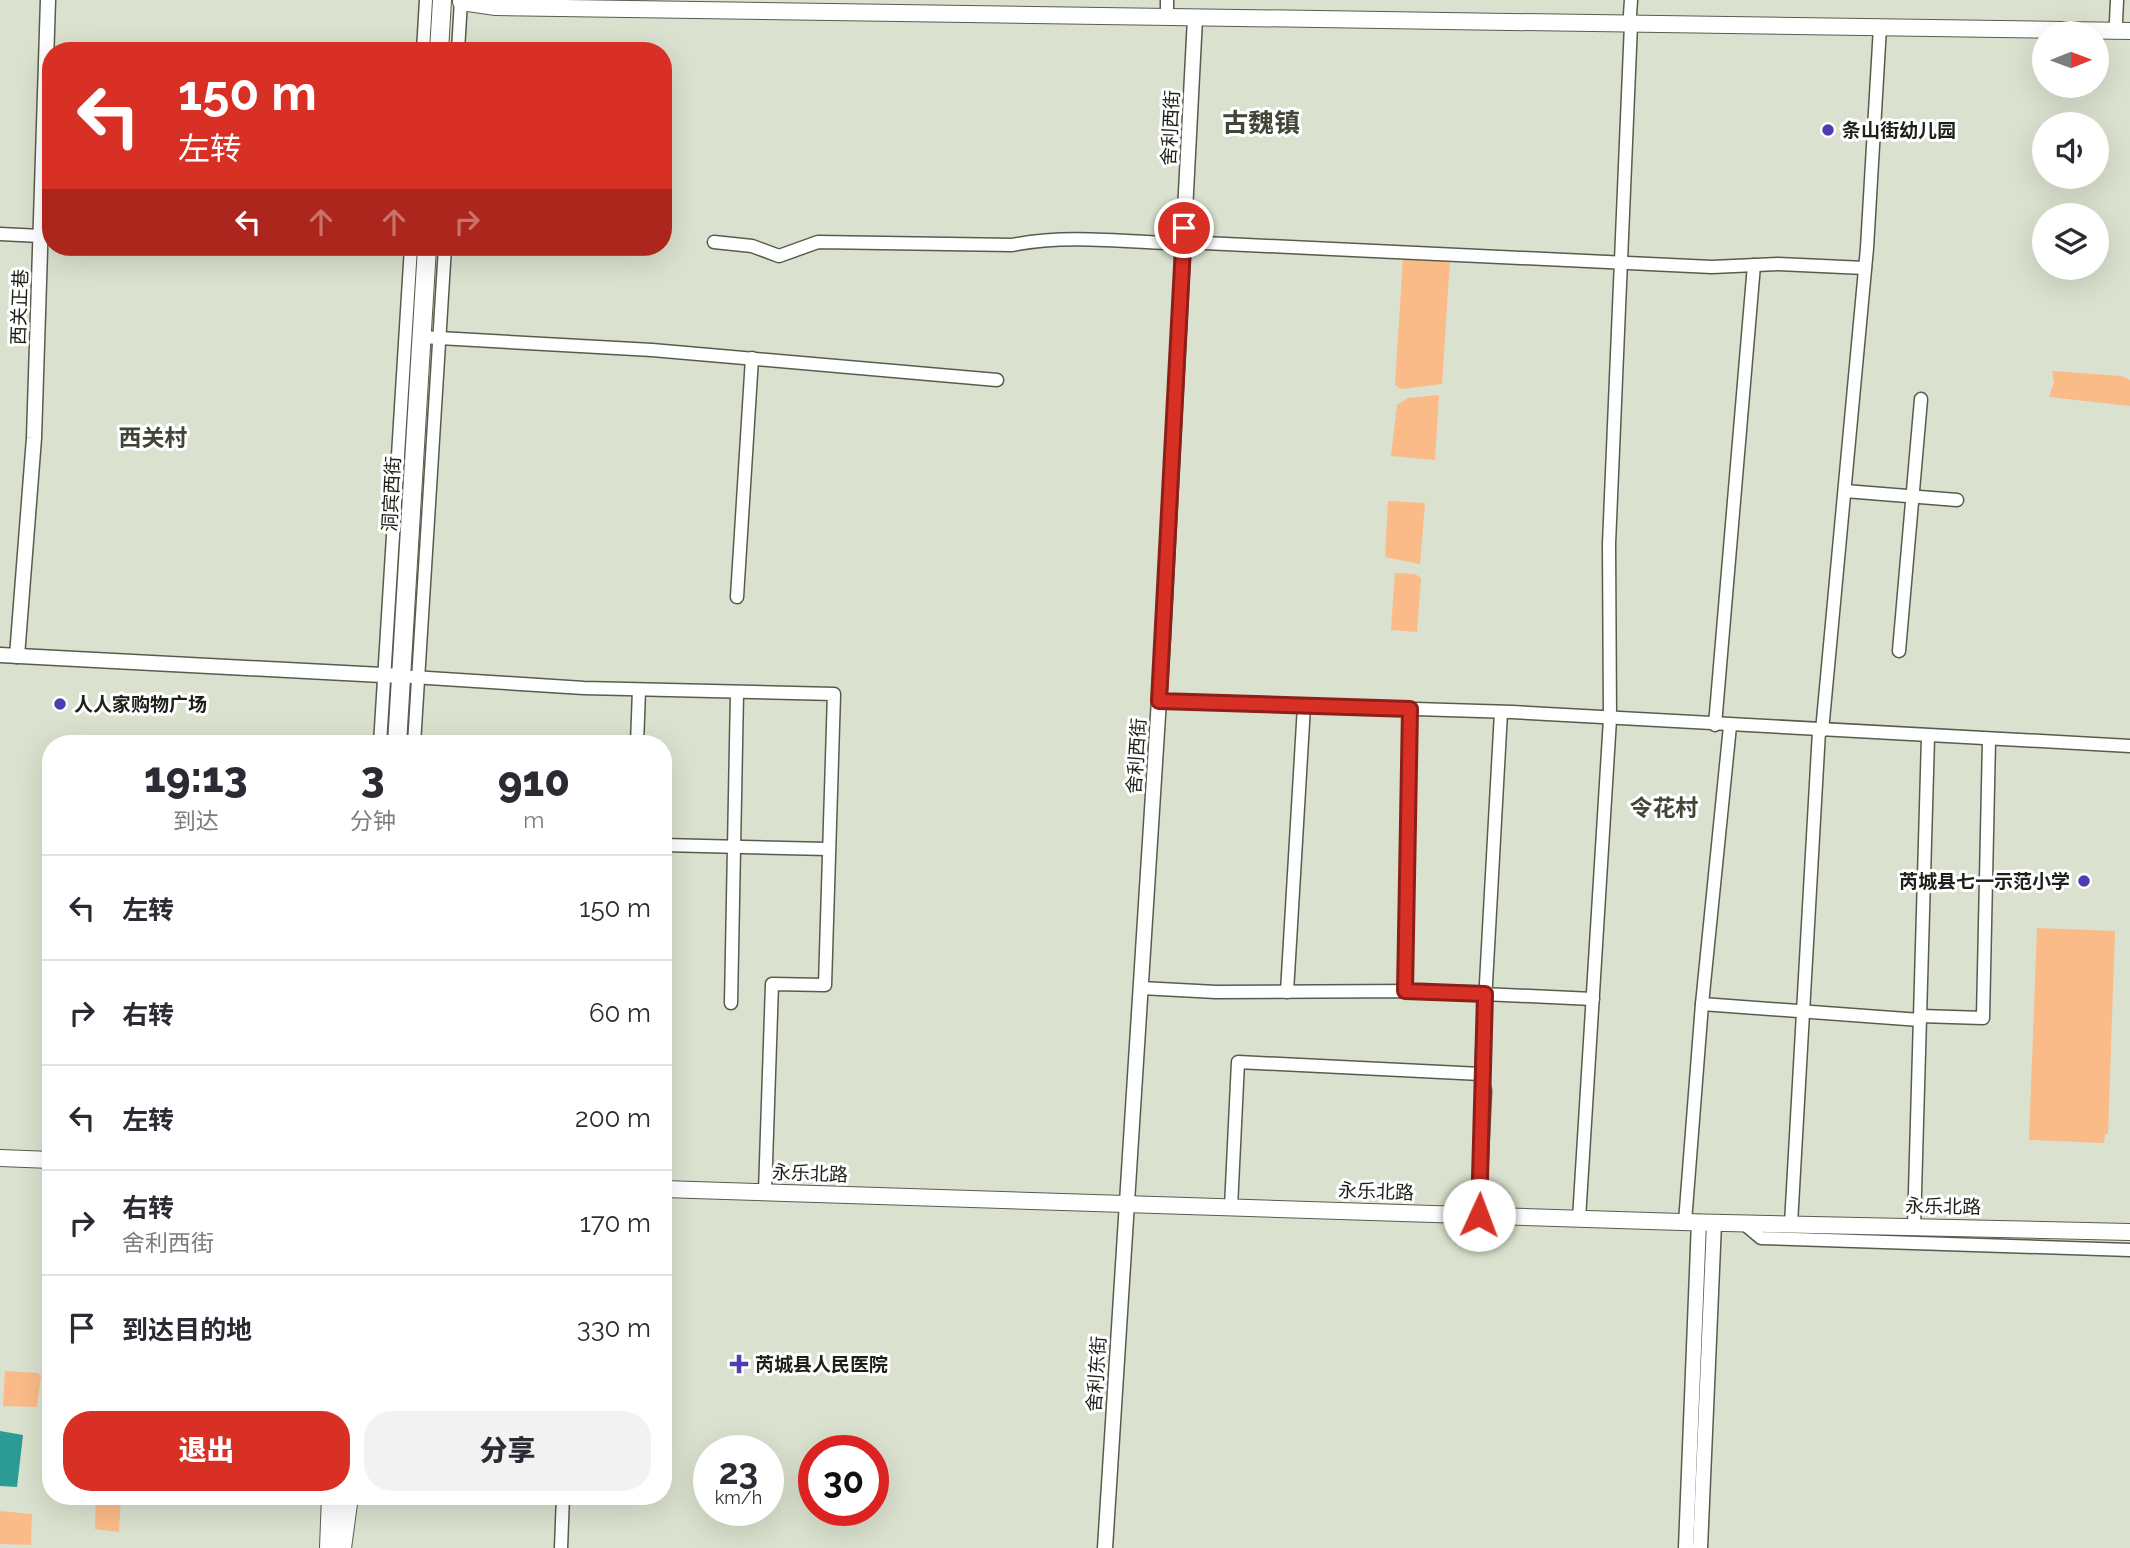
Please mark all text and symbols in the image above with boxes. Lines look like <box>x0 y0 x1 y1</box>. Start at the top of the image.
north arrow <box>2032 21 2109 98</box>
map controls <box>2032 21 2109 280</box>
text: 150 m <box>178 64 317 121</box>
icon: left <box>63 70 154 161</box>
street label: 舍利西街 <box>1157 89 1183 167</box>
district label: 古魏镇 <box>1222 108 1300 138</box>
button: sound <box>2032 112 2109 189</box>
place label: 条山街幼儿园 <box>1842 119 1956 141</box>
marker: 条山街幼儿园 <box>1820 122 1836 138</box>
text: 左转 <box>178 130 242 167</box>
pin <box>1154 198 1214 258</box>
icon: left <box>229 203 267 241</box>
icon: ahead <box>302 203 340 241</box>
icon: ahead <box>375 203 413 241</box>
icon: right <box>448 203 486 241</box>
button: layers <box>2032 203 2109 280</box>
icon: arrive <box>1165 209 1203 247</box>
street label: 西关正巷 <box>7 269 31 345</box>
district label: 西关村 <box>119 424 188 451</box>
street label: 洞宾西街 <box>378 455 404 533</box>
place label: 人人家购物广场 <box>74 693 207 715</box>
marker: 人人家购物广场 <box>52 696 68 712</box>
street label: 舍利西街 <box>1122 717 1150 795</box>
text: 19:13 <box>144 753 248 802</box>
text: 3 <box>361 753 385 802</box>
text: 910 <box>498 757 570 806</box>
district label: 令花村 <box>1630 794 1699 821</box>
text: m <box>523 806 544 833</box>
text: 到达 <box>173 807 219 834</box>
text: 分钟 <box>350 807 396 834</box>
place label: 芮城县七一示范小学 <box>1899 870 2070 892</box>
marker: 芮城县七一示范小学 <box>2076 873 2092 889</box>
icon: left <box>63 889 101 927</box>
text: 150 m <box>579 893 651 923</box>
text: 左转 <box>122 895 174 925</box>
icon: right <box>63 994 101 1032</box>
text: 60 m <box>589 998 651 1028</box>
text: 右转 <box>122 1000 174 1030</box>
icon: left <box>63 1099 101 1137</box>
text: 200 m <box>575 1103 651 1133</box>
text: 左转 <box>122 1105 174 1135</box>
street label: 永乐北路 <box>772 1161 848 1185</box>
position arrow <box>1442 1178 1516 1252</box>
street label: 永乐北路 <box>1338 1179 1414 1203</box>
text: 右转 <box>122 1193 174 1223</box>
street label: 永乐北路 <box>1905 1194 1981 1218</box>
icon: right <box>63 1204 101 1242</box>
text: 170 m <box>580 1208 651 1238</box>
text: 舍利西街 <box>122 1229 214 1256</box>
icon: arrive <box>63 1309 101 1347</box>
text: 330 m <box>577 1313 651 1343</box>
text: 到达目的地 <box>122 1315 252 1345</box>
street label: 舍利东街 <box>1082 1335 1110 1413</box>
place label: 芮城县人民医院 <box>755 1353 888 1375</box>
marker: 芮城县人民医院 <box>729 1354 749 1374</box>
button: 退出 <box>63 1411 350 1491</box>
button: 分享 <box>364 1411 651 1491</box>
speed limit sign: 30 <box>798 1435 889 1526</box>
text: 23 <box>719 1451 758 1492</box>
text: km/h <box>715 1487 762 1508</box>

